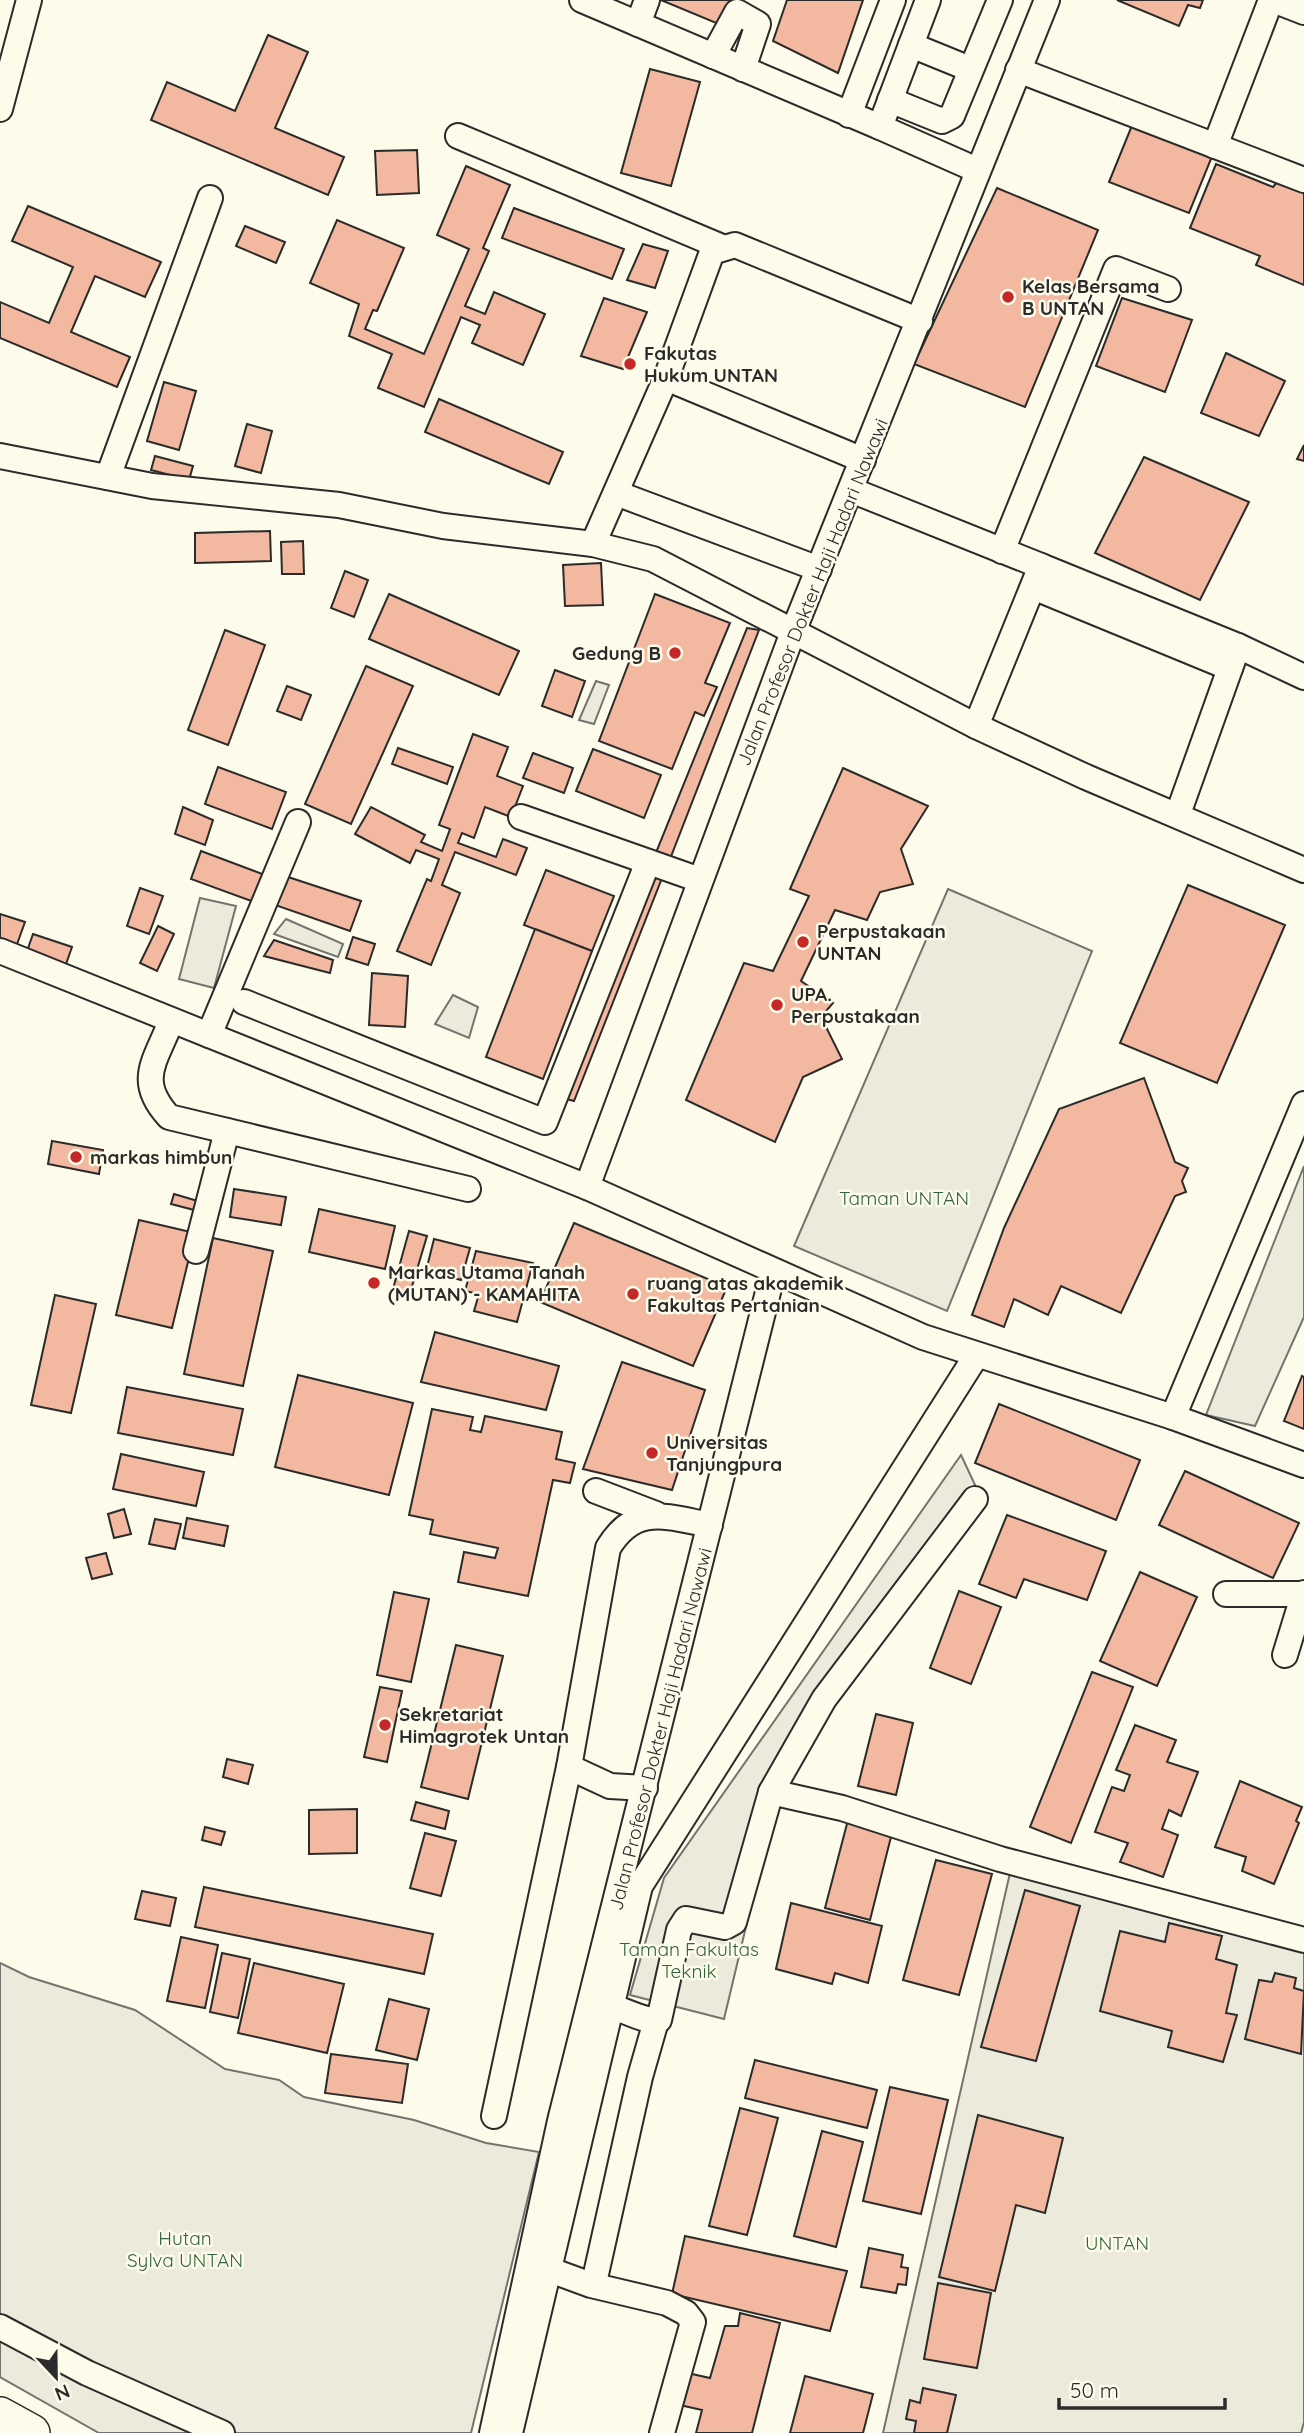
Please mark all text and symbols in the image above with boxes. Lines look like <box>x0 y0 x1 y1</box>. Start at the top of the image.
place label: Kelas Bersama B UNTAN <box>1022 274 1159 320</box>
marker: Kelas Bersama B UNTAN <box>1000 289 1016 305</box>
place label: Fakutas Hukum UNTAN <box>644 341 778 387</box>
marker: Fakutas Hukum UNTAN <box>622 356 638 372</box>
street label: Jalan Profesor Dokter Haji Hadari Nawawi <box>731 415 893 769</box>
place label: Gedung B <box>572 641 661 665</box>
marker: Gedung B <box>667 645 683 661</box>
place label: Perpustakaan UNTAN <box>817 919 946 965</box>
marker: Perpustakaan UNTAN <box>795 934 811 950</box>
place label: UPA. Perpustakaan <box>791 982 920 1028</box>
marker: UPA. Perpustakaan <box>769 997 785 1013</box>
place label: markas himbun <box>90 1145 232 1169</box>
marker: markas himbun <box>68 1149 84 1165</box>
park label: Taman UNTAN <box>839 1186 969 1210</box>
place label: Markas Utama Tanah (MUTAN) - KAMAHITA <box>388 1260 585 1306</box>
place label: ruang atas akademik Fakultas Pertanian <box>647 1271 844 1317</box>
marker: Markas Utama Tanah (MUTAN) - KAMAHITA <box>366 1275 382 1291</box>
marker: ruang atas akademik Fakultas Pertanian <box>625 1286 641 1302</box>
place label: Universitas Tanjungpura <box>666 1430 782 1476</box>
marker: Universitas Tanjungpura <box>644 1445 660 1461</box>
street label: Jalan Profesor Dokter Haji Hadari Nawawi <box>603 1545 717 1913</box>
place label: Sekretariat Himagrotek Untan <box>399 1702 569 1748</box>
marker: Sekretariat Himagrotek Untan <box>377 1717 393 1733</box>
park label: Taman Fakultas Teknik <box>619 1937 759 1983</box>
park label: Hutan Sylva UNTAN <box>127 2226 243 2272</box>
park label: UNTAN <box>1085 2231 1149 2255</box>
north arrow <box>21 2342 91 2412</box>
scale bar <box>1059 2366 1225 2410</box>
text: 50 m <box>1070 2377 1119 2403</box>
text: N <box>51 2379 73 2407</box>

